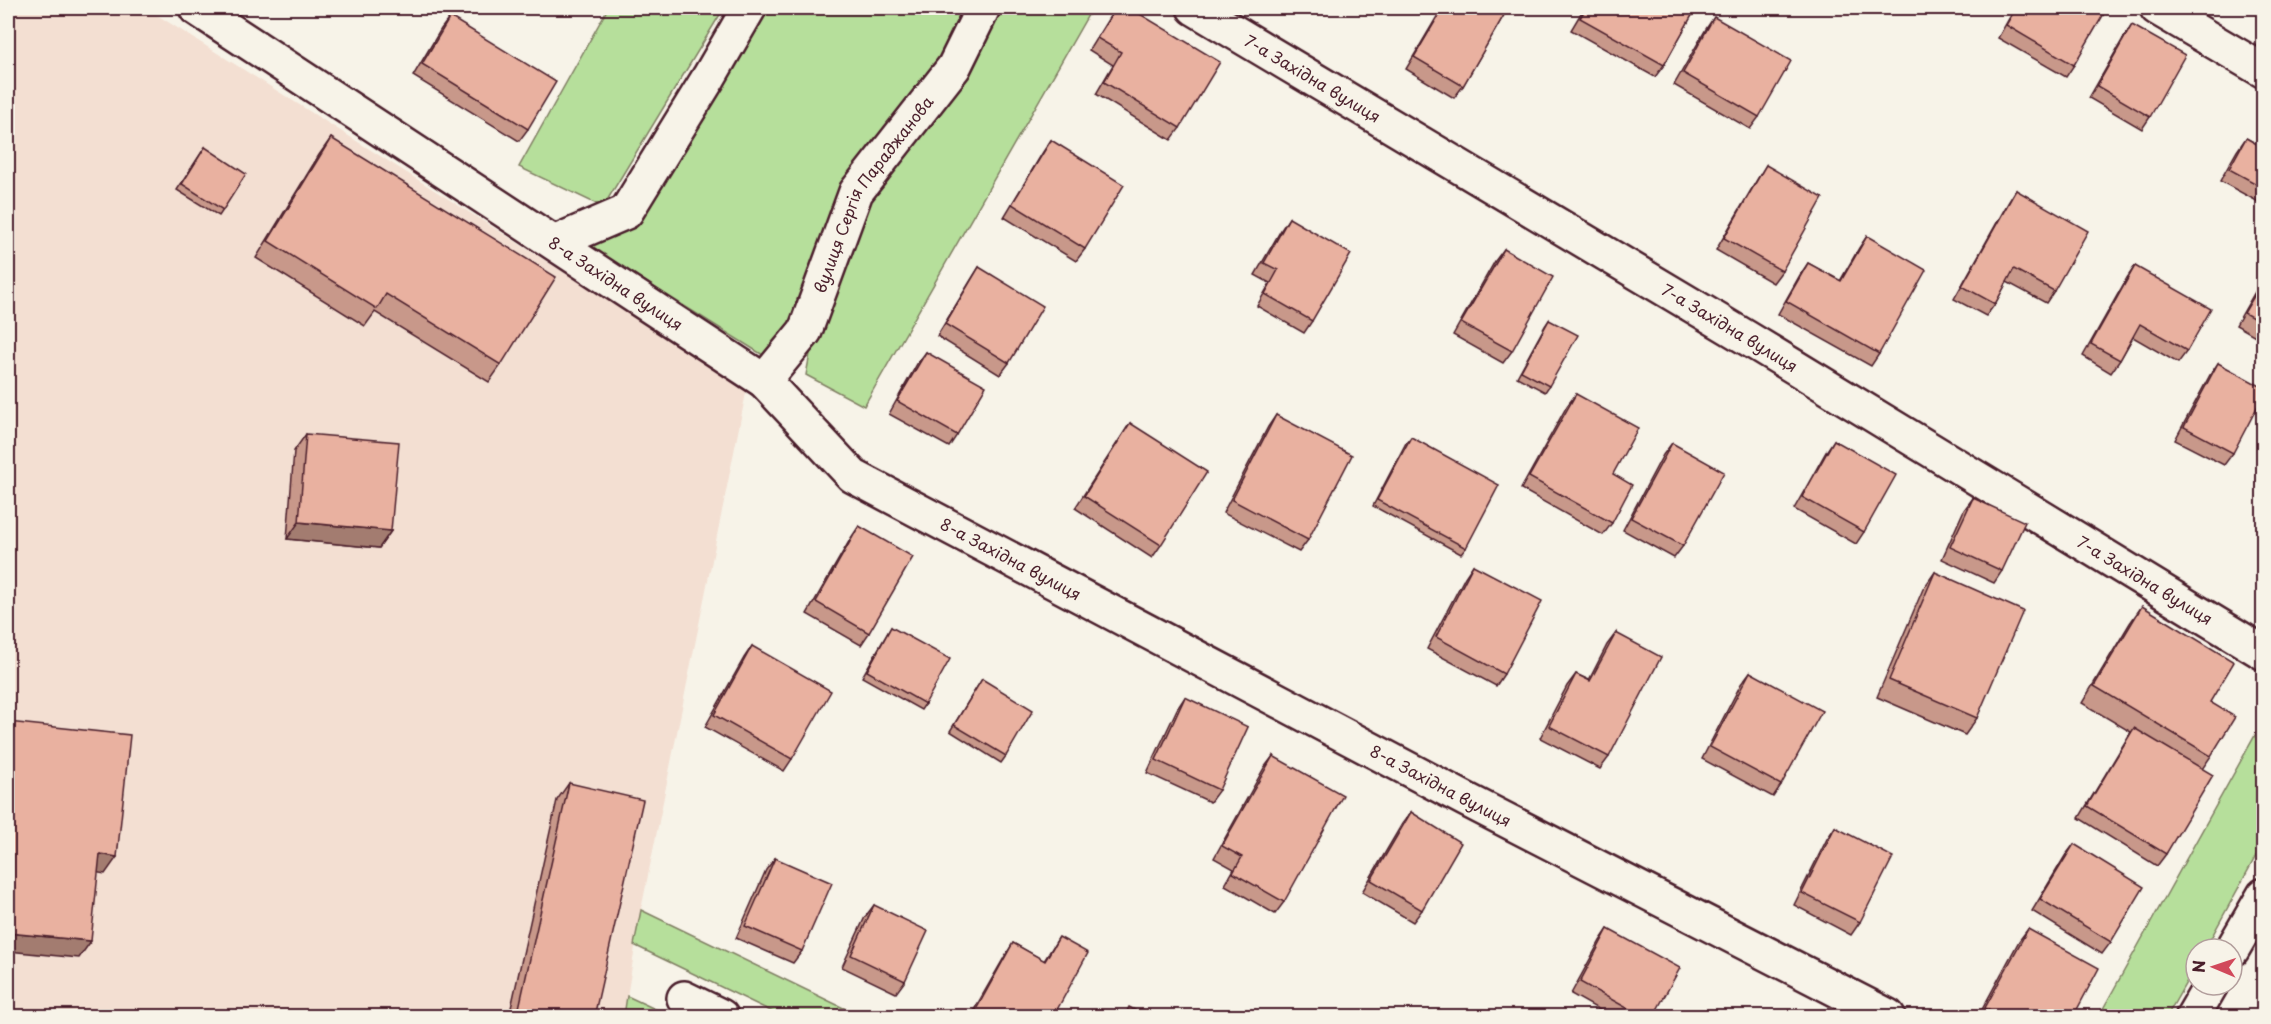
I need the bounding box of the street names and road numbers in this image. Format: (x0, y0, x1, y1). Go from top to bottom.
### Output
street label: 7-а Західна вулиця (1240, 28, 1386, 128)
street label: вулиця Сергія Параджанова (807, 90, 938, 296)
street label: 8-а Західна вулиця (544, 230, 688, 336)
street label: 7-а Західна вулиця (1658, 277, 1803, 377)
street label: 8-а Західна вулиця (936, 511, 1086, 605)
street label: 7-а Західна вулиця (2073, 529, 2218, 630)
street label: 8-а Західна вулиця (1366, 738, 1516, 832)

